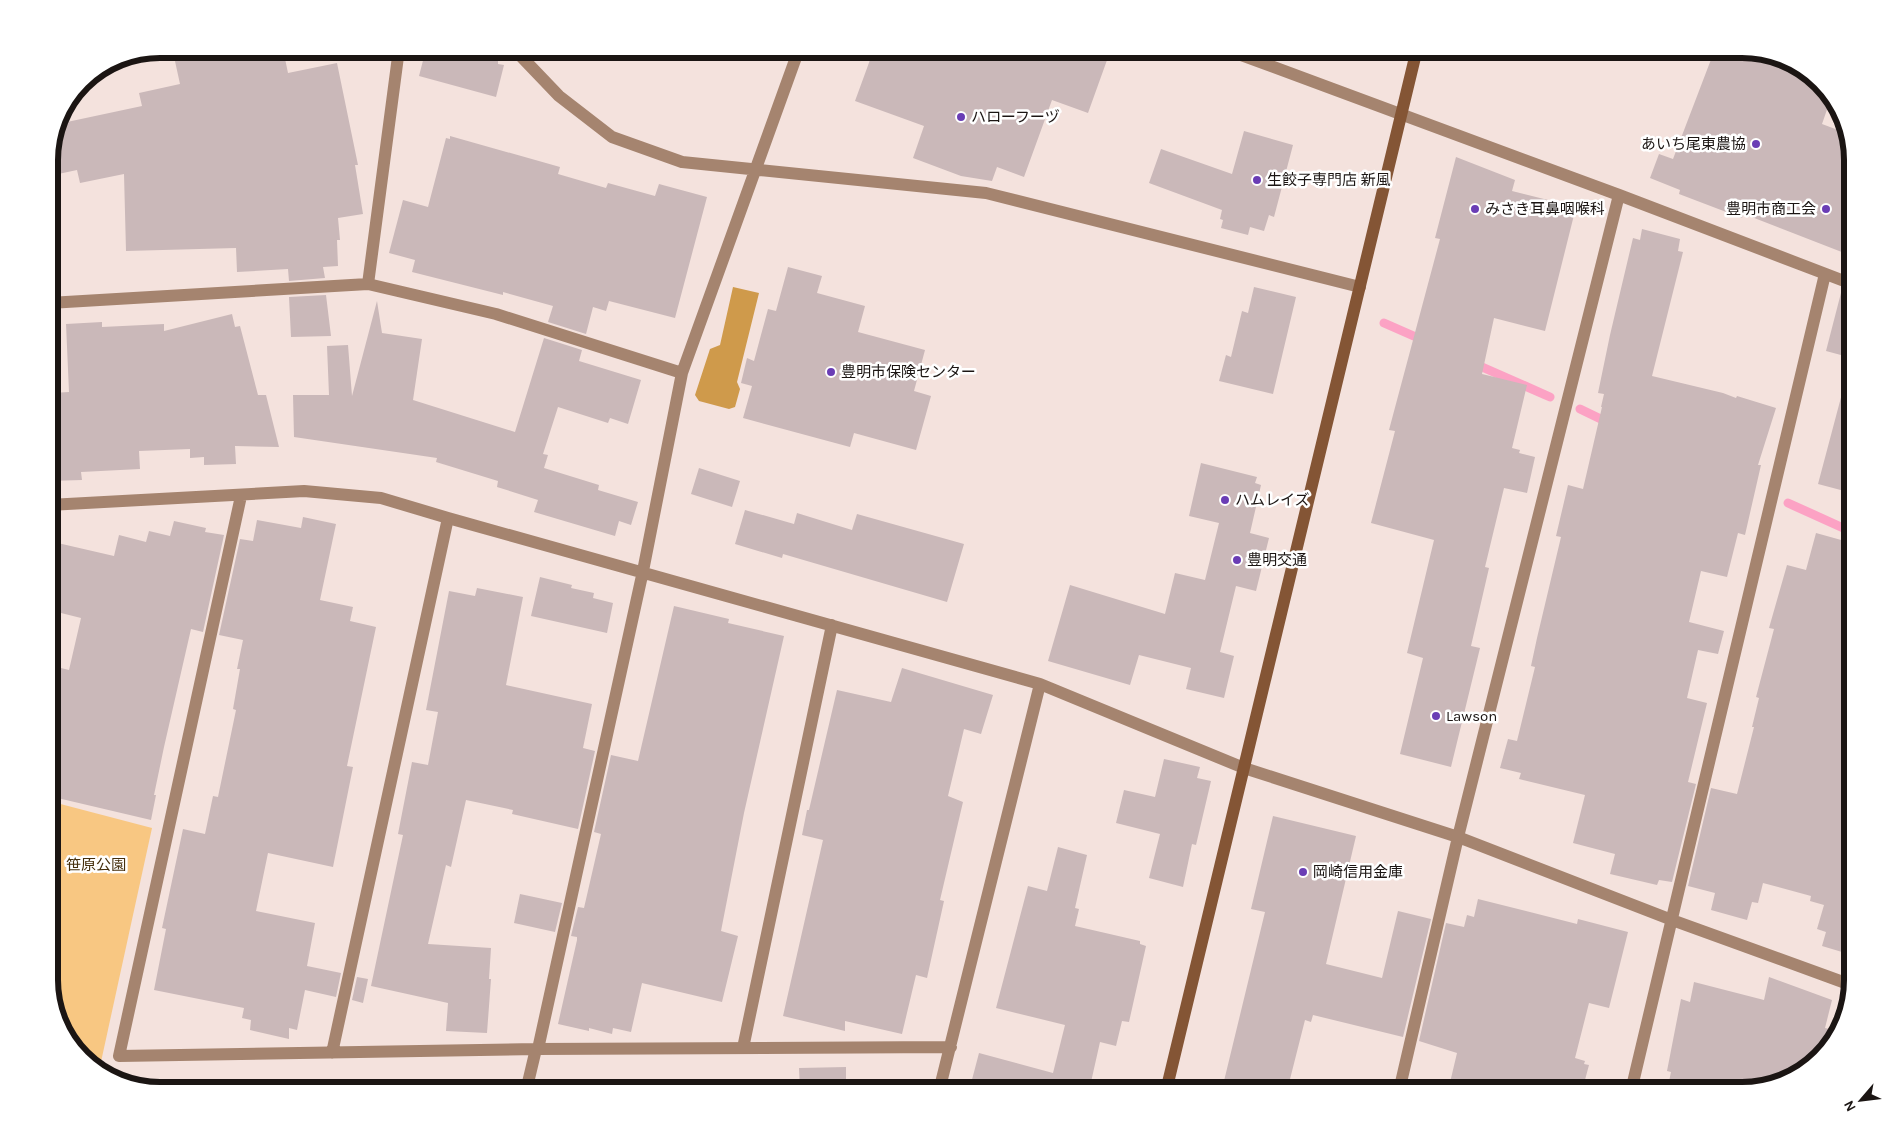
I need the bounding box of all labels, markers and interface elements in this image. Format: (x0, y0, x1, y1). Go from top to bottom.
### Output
place label: ハローフーヅ (971, 108, 1060, 126)
marker: ハローフーヅ (955, 111, 967, 123)
place label: あいち尾東農協 (1641, 135, 1746, 153)
marker: あいち尾東農協 (1750, 138, 1762, 150)
place label: 生餃子専門店 新風 (1267, 171, 1391, 189)
marker: 生餃子専門店 新風 (1251, 174, 1263, 186)
place label: みさき耳鼻咽喉科 (1485, 200, 1605, 218)
place label: 豊明市商工会 (1726, 200, 1816, 218)
marker: みさき耳鼻咽喉科 (1469, 203, 1481, 215)
marker: 豊明市商工会 (1820, 203, 1832, 215)
place label: 豊明市保険センター (841, 363, 976, 381)
marker: 豊明市保険センター (825, 366, 837, 378)
place label: ハムレイズ (1235, 491, 1310, 509)
marker: ハムレイズ (1219, 494, 1231, 506)
place label: 豊明交通 (1247, 551, 1307, 569)
marker: 豊明交通 (1231, 554, 1243, 566)
place label: Lawson (1446, 707, 1497, 725)
marker: Lawson (1430, 710, 1442, 722)
park label: 笹原公園 (66, 856, 126, 874)
place label: 岡崎信用金庫 (1313, 863, 1403, 881)
marker: 岡崎信用金庫 (1297, 866, 1309, 878)
north arrow (1836, 1075, 1886, 1125)
text: N (1840, 1097, 1860, 1114)

